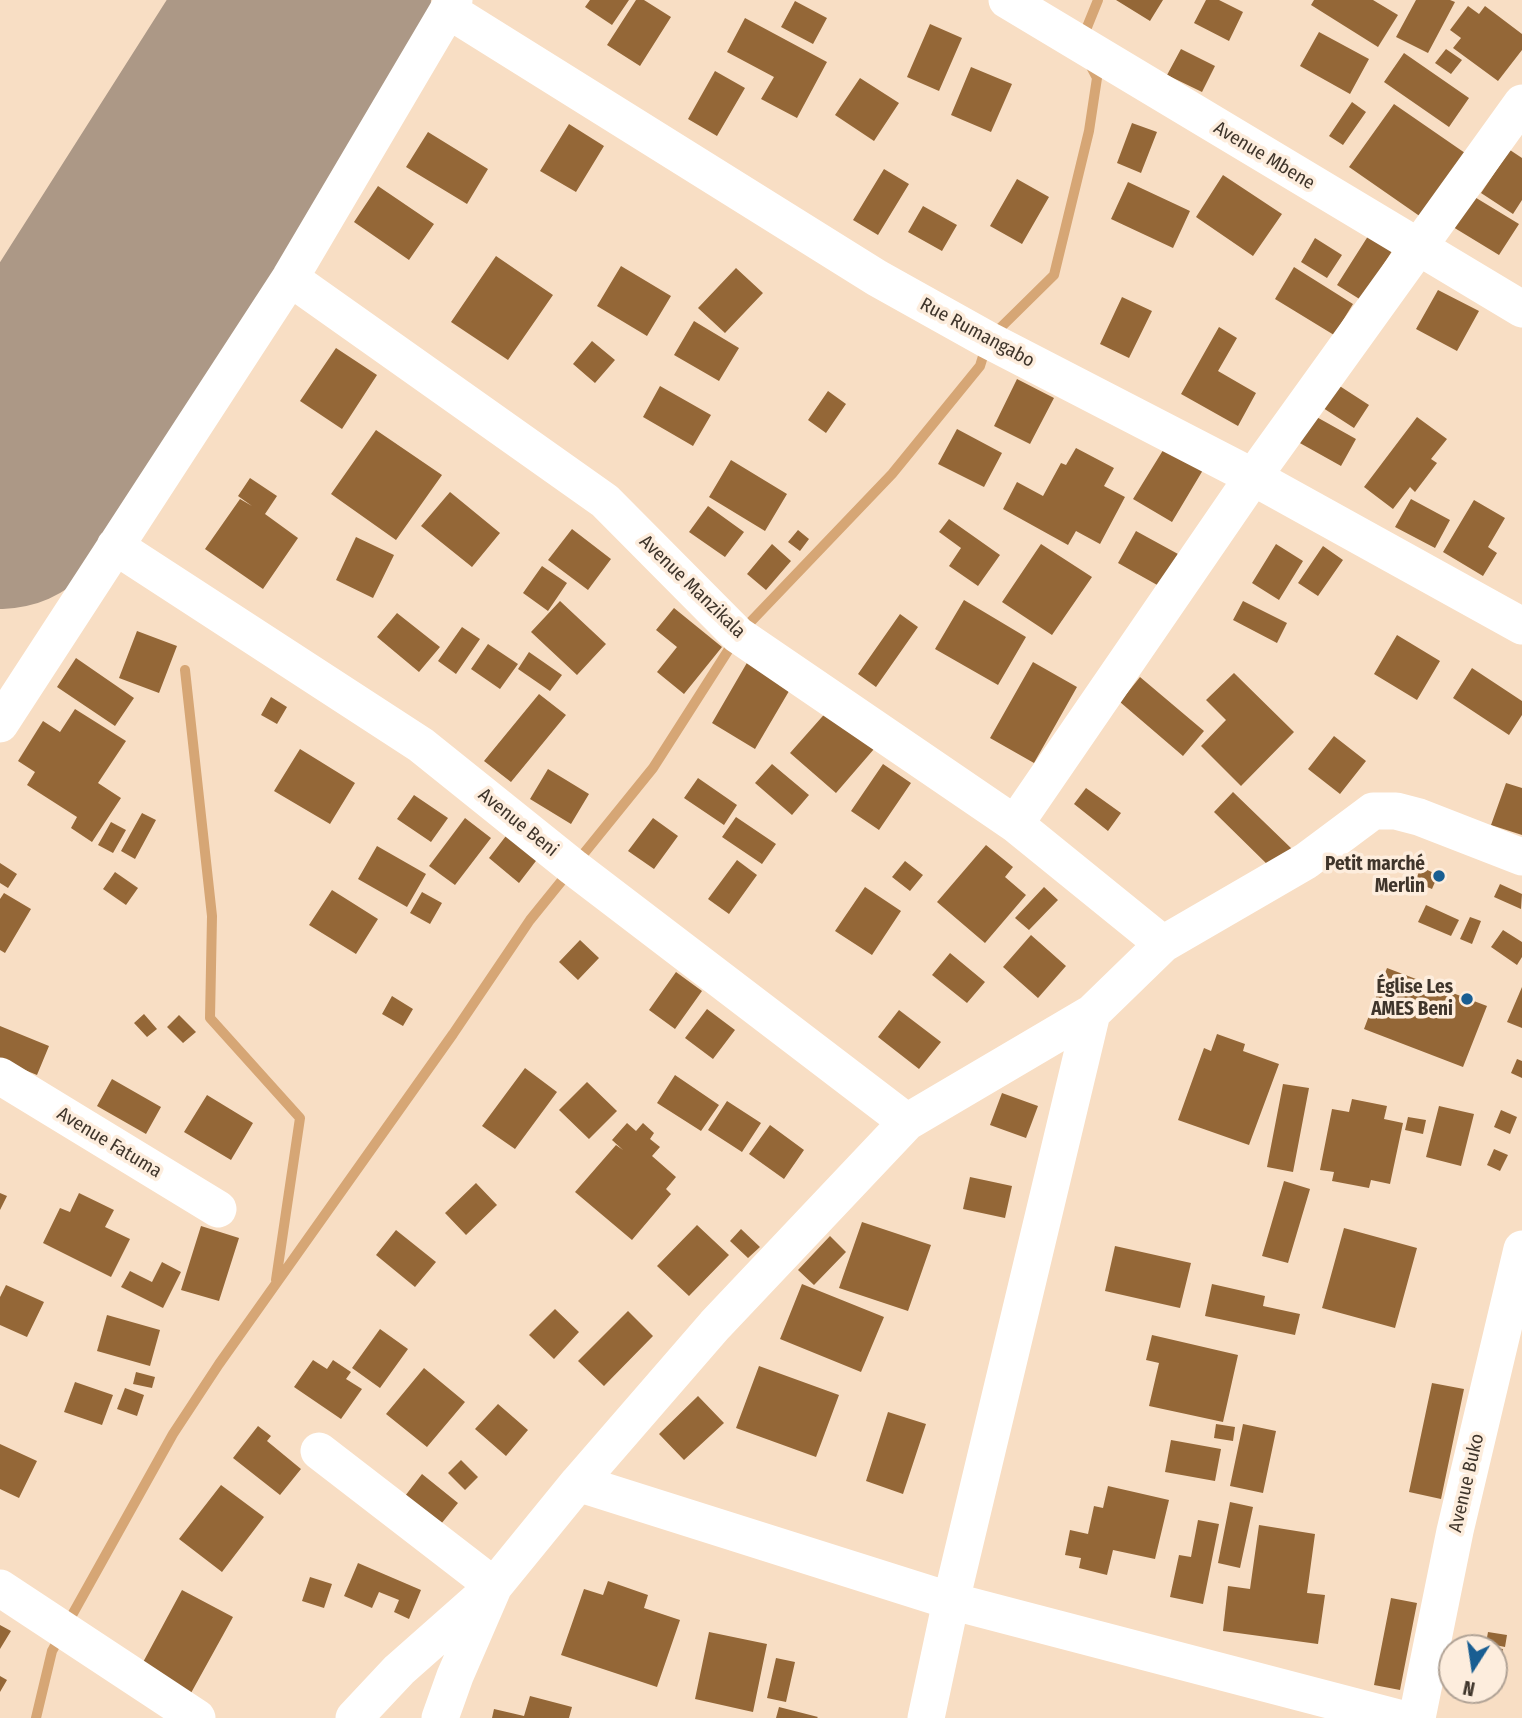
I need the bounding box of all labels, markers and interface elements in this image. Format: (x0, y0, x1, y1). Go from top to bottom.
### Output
street label: Avenue Mbene (1209, 117, 1319, 195)
street label: Rue Rumangabo (916, 293, 1038, 373)
street label: Avenue Manzikala (634, 531, 750, 643)
street label: Avenue Beni (473, 784, 563, 862)
place label: Petit marché Merlin (1325, 854, 1425, 898)
marker: Petit marché Merlin (1431, 868, 1447, 884)
place label: Église Les AMES Beni (1371, 977, 1453, 1021)
marker: Église Les AMES Beni (1459, 991, 1475, 1007)
street label: Avenue Fatuma (53, 1103, 165, 1183)
street label: Avenue Buko (1445, 1431, 1489, 1535)
north arrow (1438, 1634, 1508, 1704)
text: N (1461, 1676, 1477, 1701)

